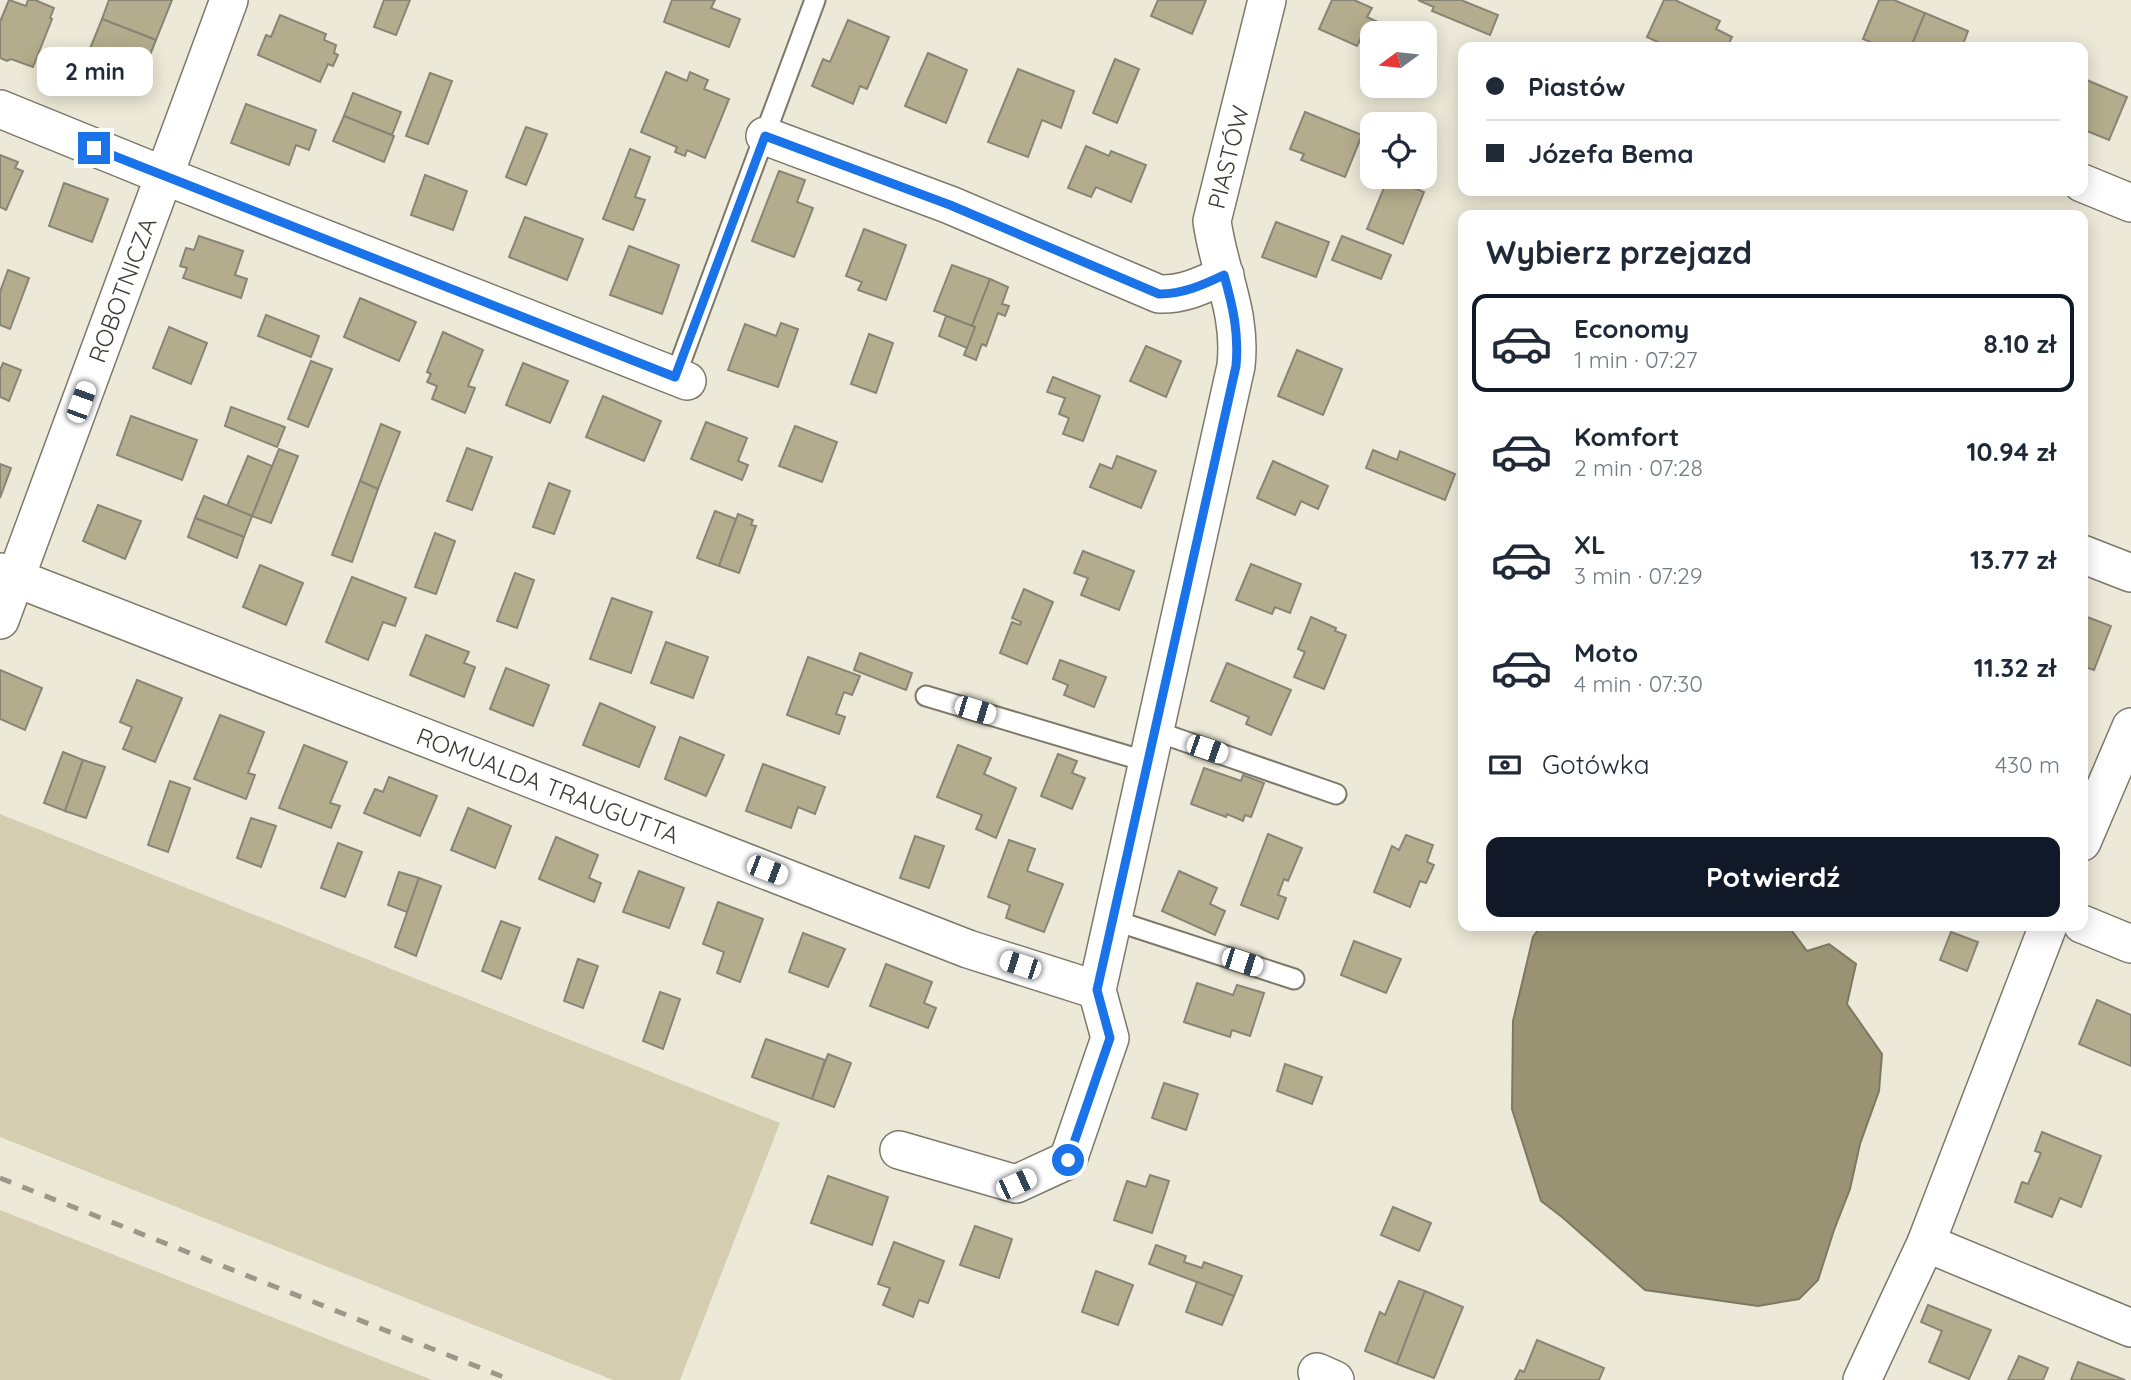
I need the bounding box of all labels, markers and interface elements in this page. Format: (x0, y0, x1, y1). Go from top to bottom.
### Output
north arrow (1360, 21, 1437, 98)
map controls (1360, 21, 1437, 189)
callout: 2 min (36, 46, 152, 96)
text: 2 min (65, 57, 125, 86)
text: Piastów (1528, 70, 1626, 103)
street label: PIASTÓW (1201, 102, 1255, 212)
button: locate (1360, 112, 1437, 189)
route end (78, 132, 110, 164)
text: Józefa Bema (1528, 137, 1694, 170)
street label: ROBOTNICZA (81, 213, 162, 366)
text: Wybierz przejazd (1486, 232, 1752, 272)
icon: car (1490, 312, 1553, 375)
text: Economy (1574, 312, 1689, 345)
text: 8.10 zł (1984, 327, 2056, 360)
text: 1 min · 07:27 (1574, 345, 1698, 374)
car (64, 379, 99, 425)
icon: car (1490, 420, 1553, 483)
text: Komfort (1574, 420, 1679, 453)
text: 10.94 zł (1967, 435, 2056, 468)
text: 2 min · 07:28 (1574, 453, 1703, 482)
icon: car (1490, 528, 1553, 591)
text: XL (1574, 528, 1606, 561)
text: 13.77 zł (1970, 543, 2056, 576)
text: 3 min · 07:29 (1574, 561, 1703, 590)
icon: car (1490, 636, 1553, 699)
text: Moto (1574, 636, 1638, 669)
text: 11.32 zł (1974, 651, 2056, 684)
text: 4 min · 07:30 (1574, 669, 1703, 698)
car (952, 694, 999, 726)
street label: ROMUALDA TRAUGUTTA (412, 721, 684, 850)
car (1184, 732, 1231, 766)
icon: cash (1486, 746, 1524, 784)
text: Gotówka (1542, 748, 1649, 781)
text: 430 m (1995, 750, 2060, 779)
button: Potwierdź (1486, 837, 2060, 917)
car (744, 853, 791, 887)
car (1219, 946, 1266, 978)
car (997, 949, 1044, 981)
route start (1052, 1144, 1084, 1176)
car (993, 1166, 1040, 1202)

